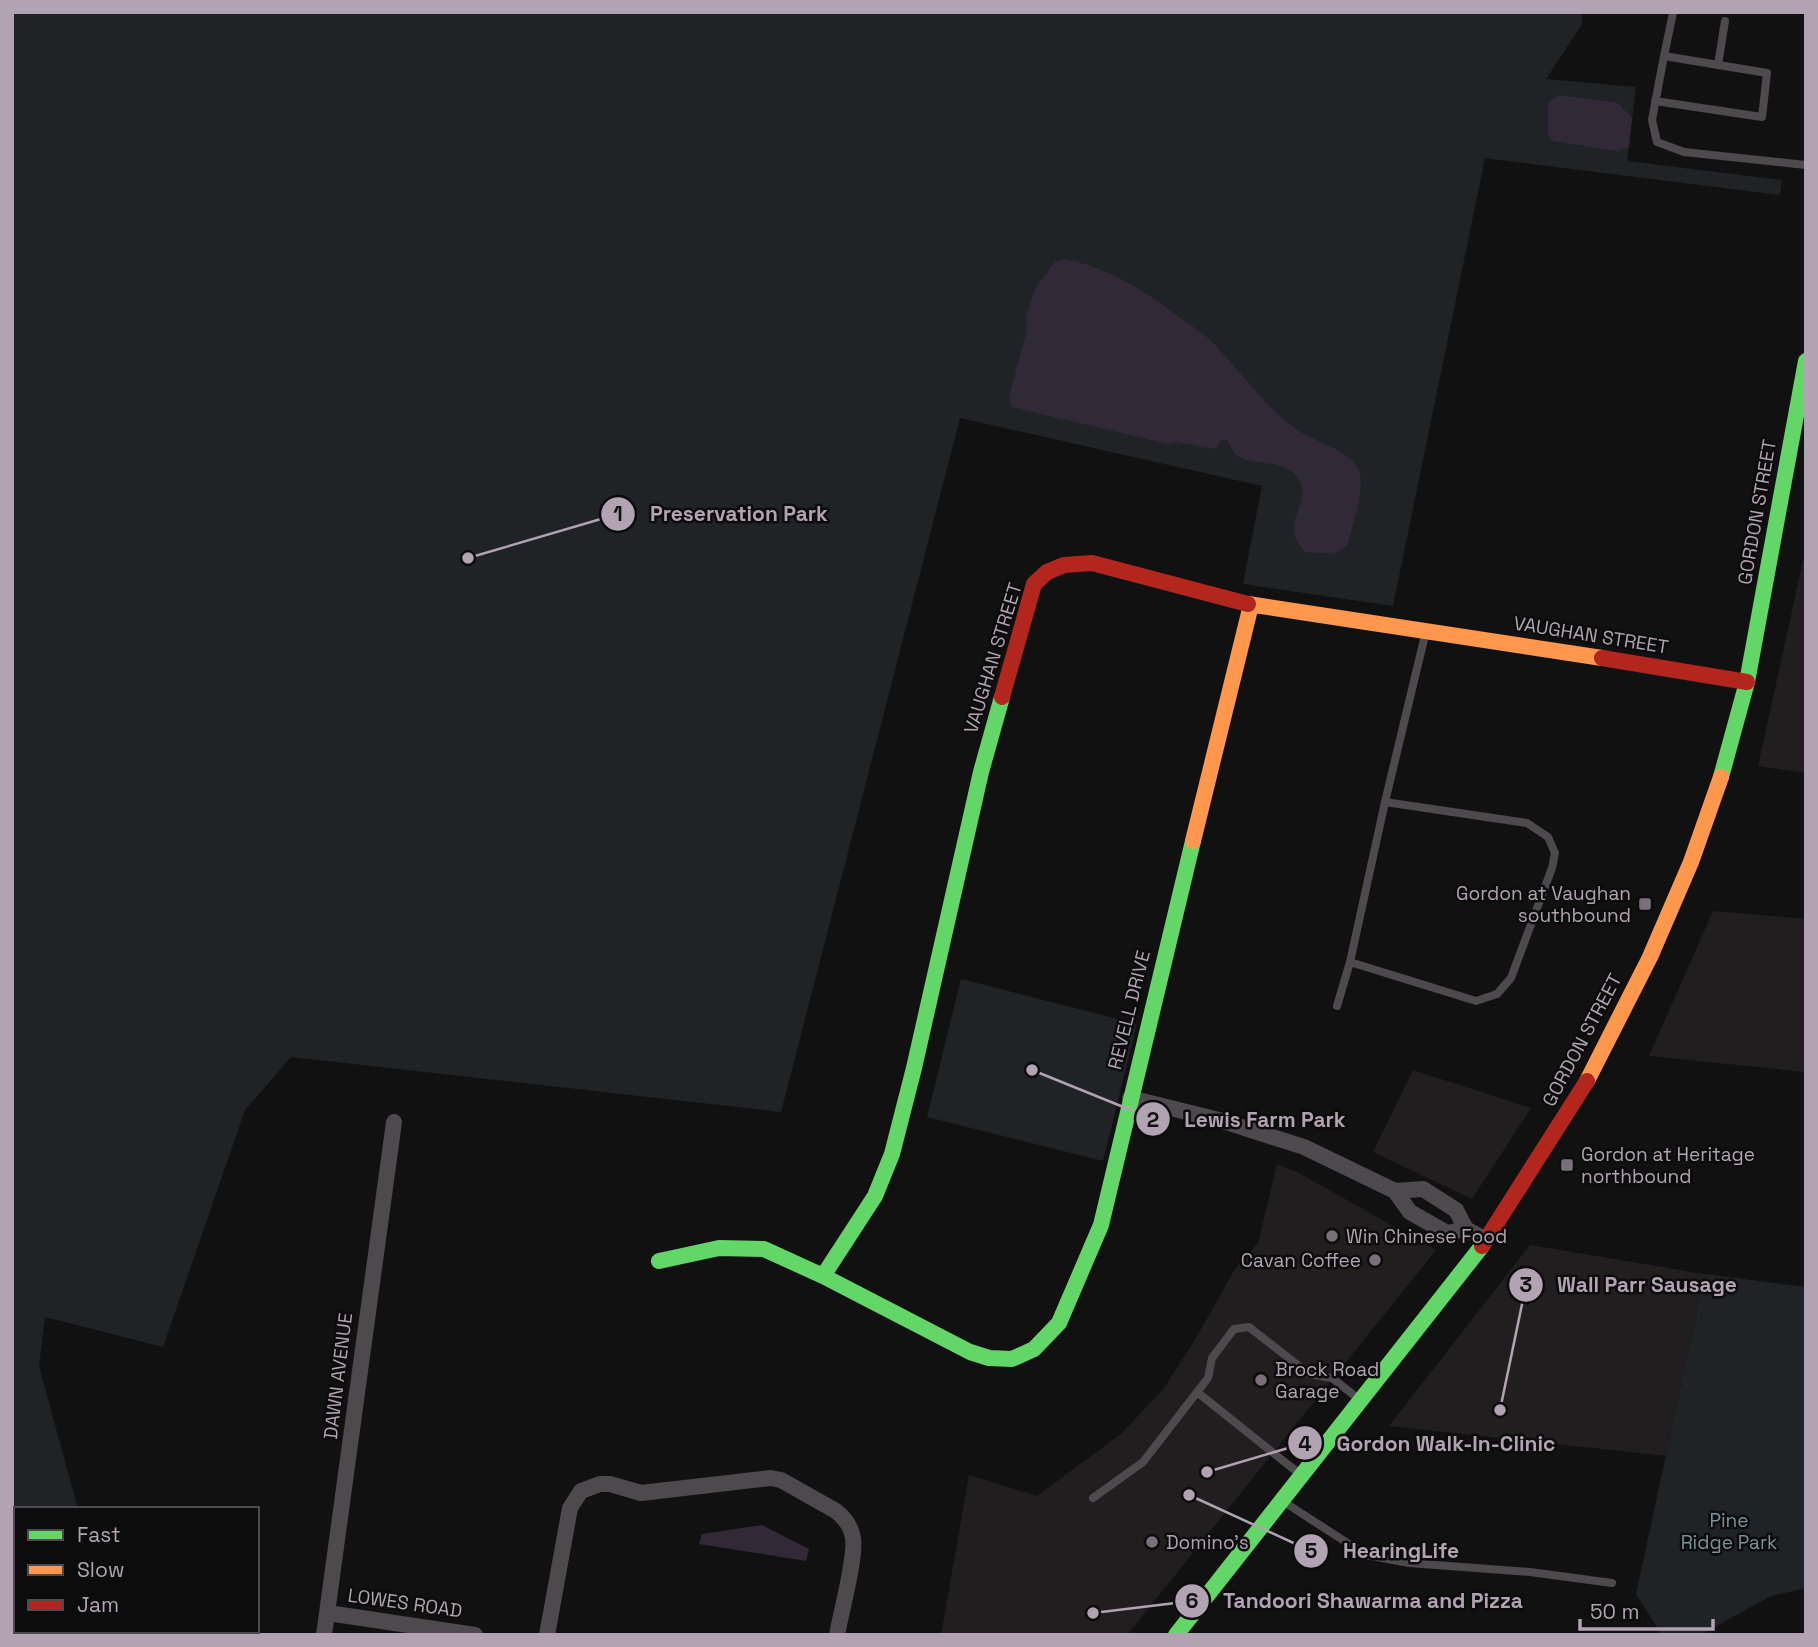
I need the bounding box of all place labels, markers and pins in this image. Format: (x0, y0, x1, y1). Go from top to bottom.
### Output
callout: Preservation Park (601, 493, 842, 535)
place label: Gordon at Vaughan southbound (1456, 881, 1631, 928)
marker: Gordon at Vaughan southbound (1637, 896, 1653, 912)
callout: Lewis Farm Park (1136, 1098, 1360, 1140)
place label: Gordon at Heritage northbound (1581, 1142, 1755, 1189)
marker: Gordon at Heritage northbound (1559, 1157, 1575, 1173)
place label: Win Chinese Food (1346, 1224, 1507, 1249)
marker: Win Chinese Food (1324, 1228, 1340, 1244)
place label: Cavan Coffee (1241, 1248, 1361, 1273)
marker: Cavan Coffee (1367, 1252, 1383, 1268)
callout: Wall Parr Sausage (1508, 1264, 1751, 1306)
place label: Brock Road Garage (1275, 1357, 1379, 1404)
marker: Brock Road Garage (1253, 1372, 1269, 1388)
callout: Gordon Walk-In-Clinic (1287, 1422, 1569, 1464)
place label: Domino's (1166, 1530, 1249, 1555)
callout: HearingLife (1293, 1530, 1473, 1572)
marker: Domino's (1144, 1534, 1160, 1550)
callout: Tandoori Shawarma and Pizza (1174, 1580, 1537, 1622)

